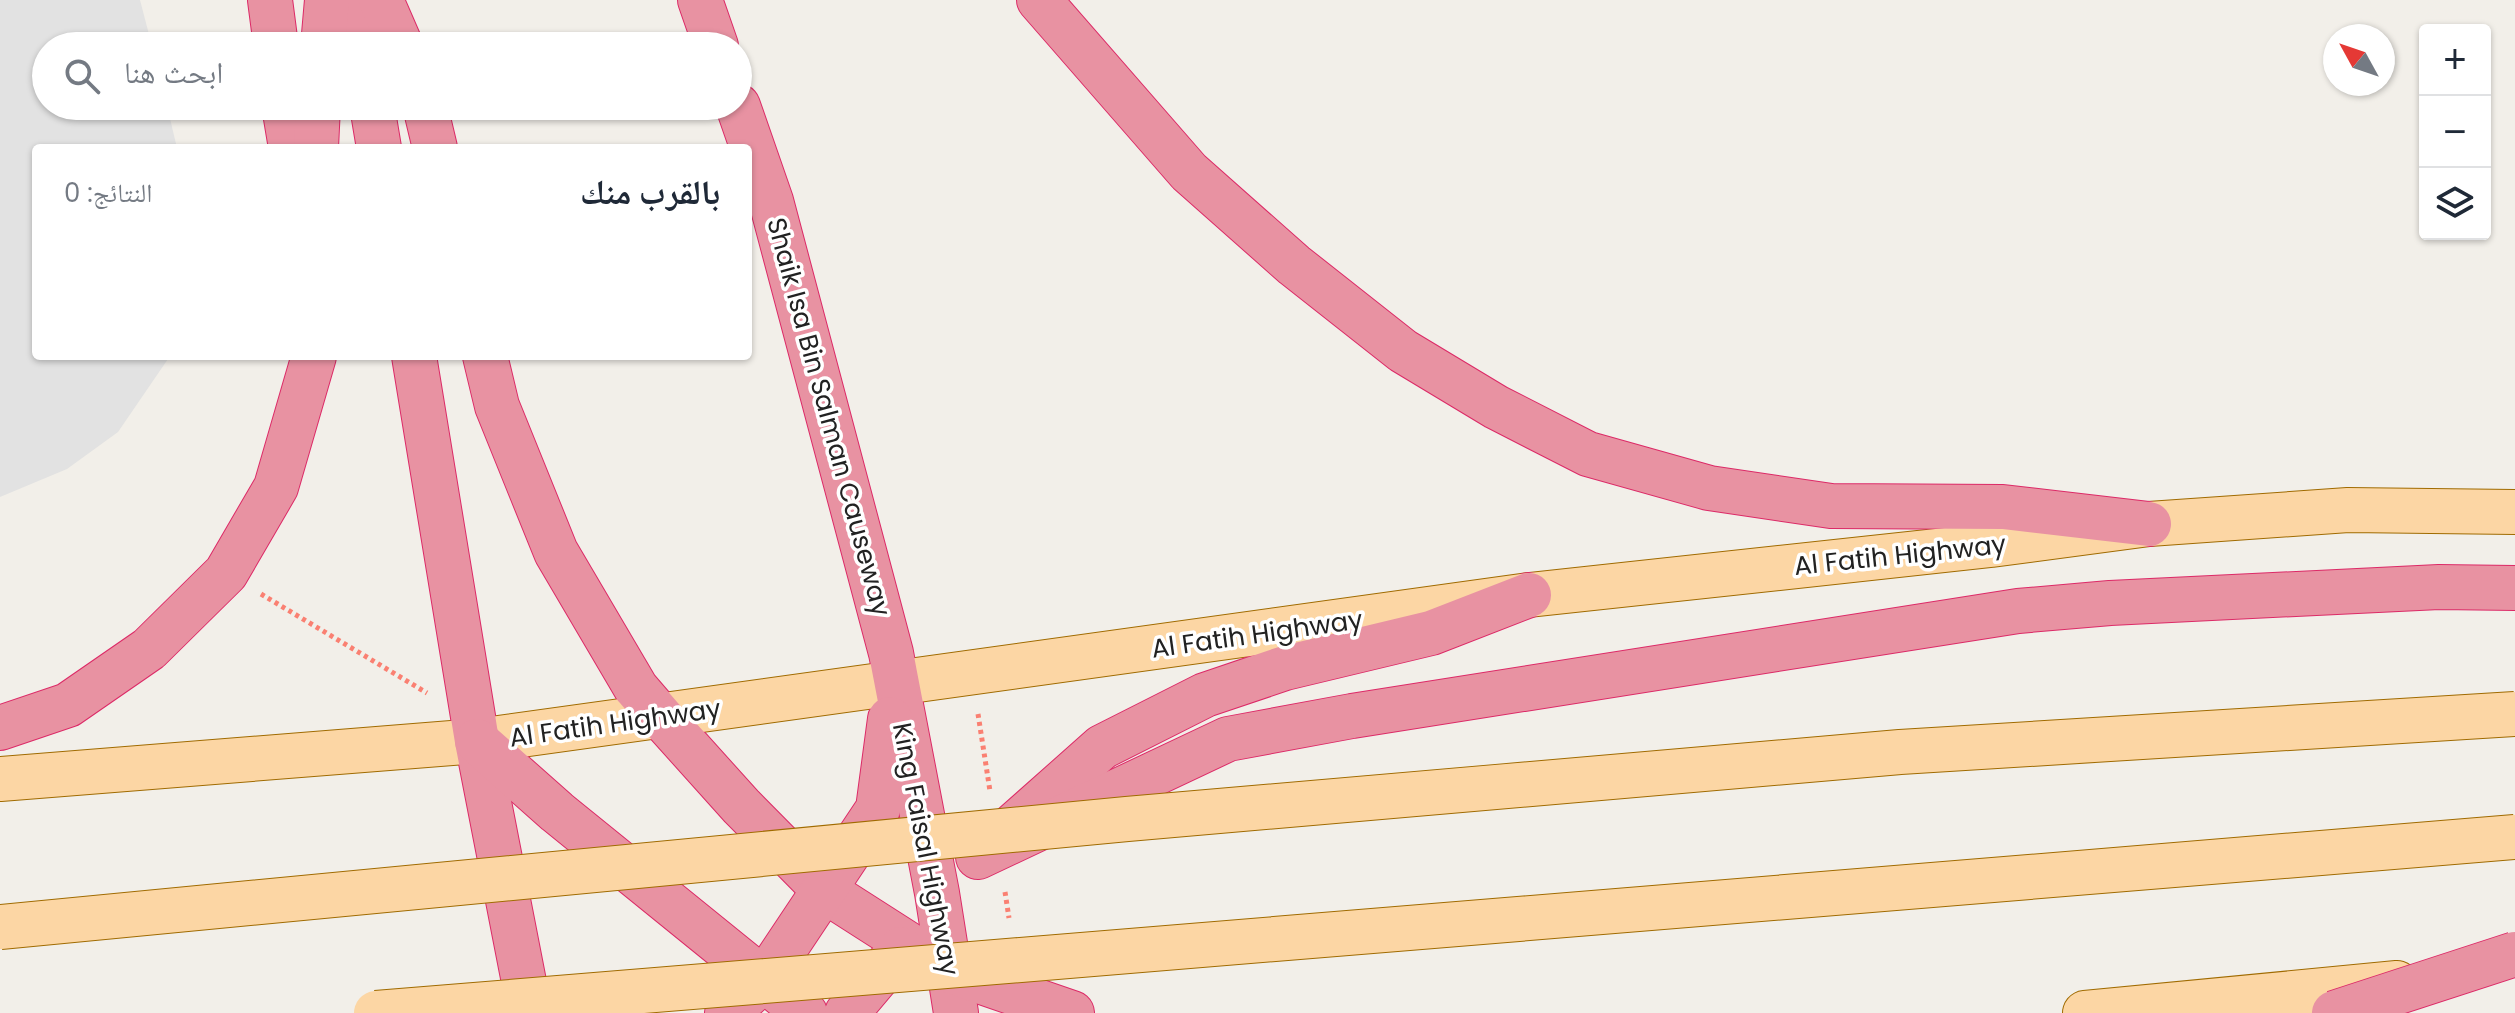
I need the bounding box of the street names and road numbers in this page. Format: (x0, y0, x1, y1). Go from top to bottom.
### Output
street label: Shaik Isa Bin Salman Causeway (758, 214, 900, 621)
street label: Al Fatih Highway (1792, 526, 2008, 584)
street label: Al Fatih Highway (1149, 601, 1365, 667)
street label: Al Fatih Highway (507, 690, 723, 756)
street label: King Faisal Highway (884, 720, 968, 979)

